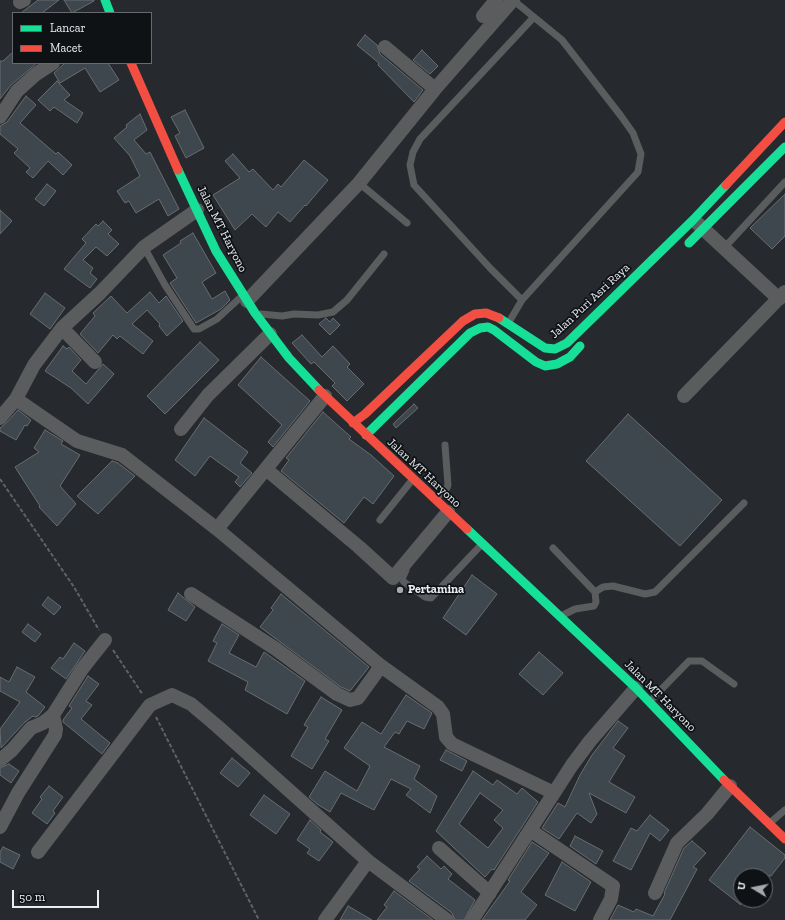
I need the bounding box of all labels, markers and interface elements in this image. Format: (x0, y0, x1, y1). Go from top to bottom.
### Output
legend (12, 12, 152, 64)
text: Lancar (50, 21, 86, 35)
text: Macet (50, 41, 82, 55)
street label: Jalan MT Haryono (194, 183, 250, 275)
street label: Jalan Puri Asri Raya (547, 261, 633, 341)
street label: Jalan MT Haryono (384, 435, 464, 511)
place label: Pertamina (408, 583, 464, 597)
marker: Pertamina (395, 585, 405, 595)
street label: Jalan MT Haryono (621, 657, 699, 735)
north arrow (733, 868, 773, 908)
text: U (735, 881, 749, 891)
scale bar (14, 882, 101, 908)
text: 50 m (19, 890, 45, 904)

